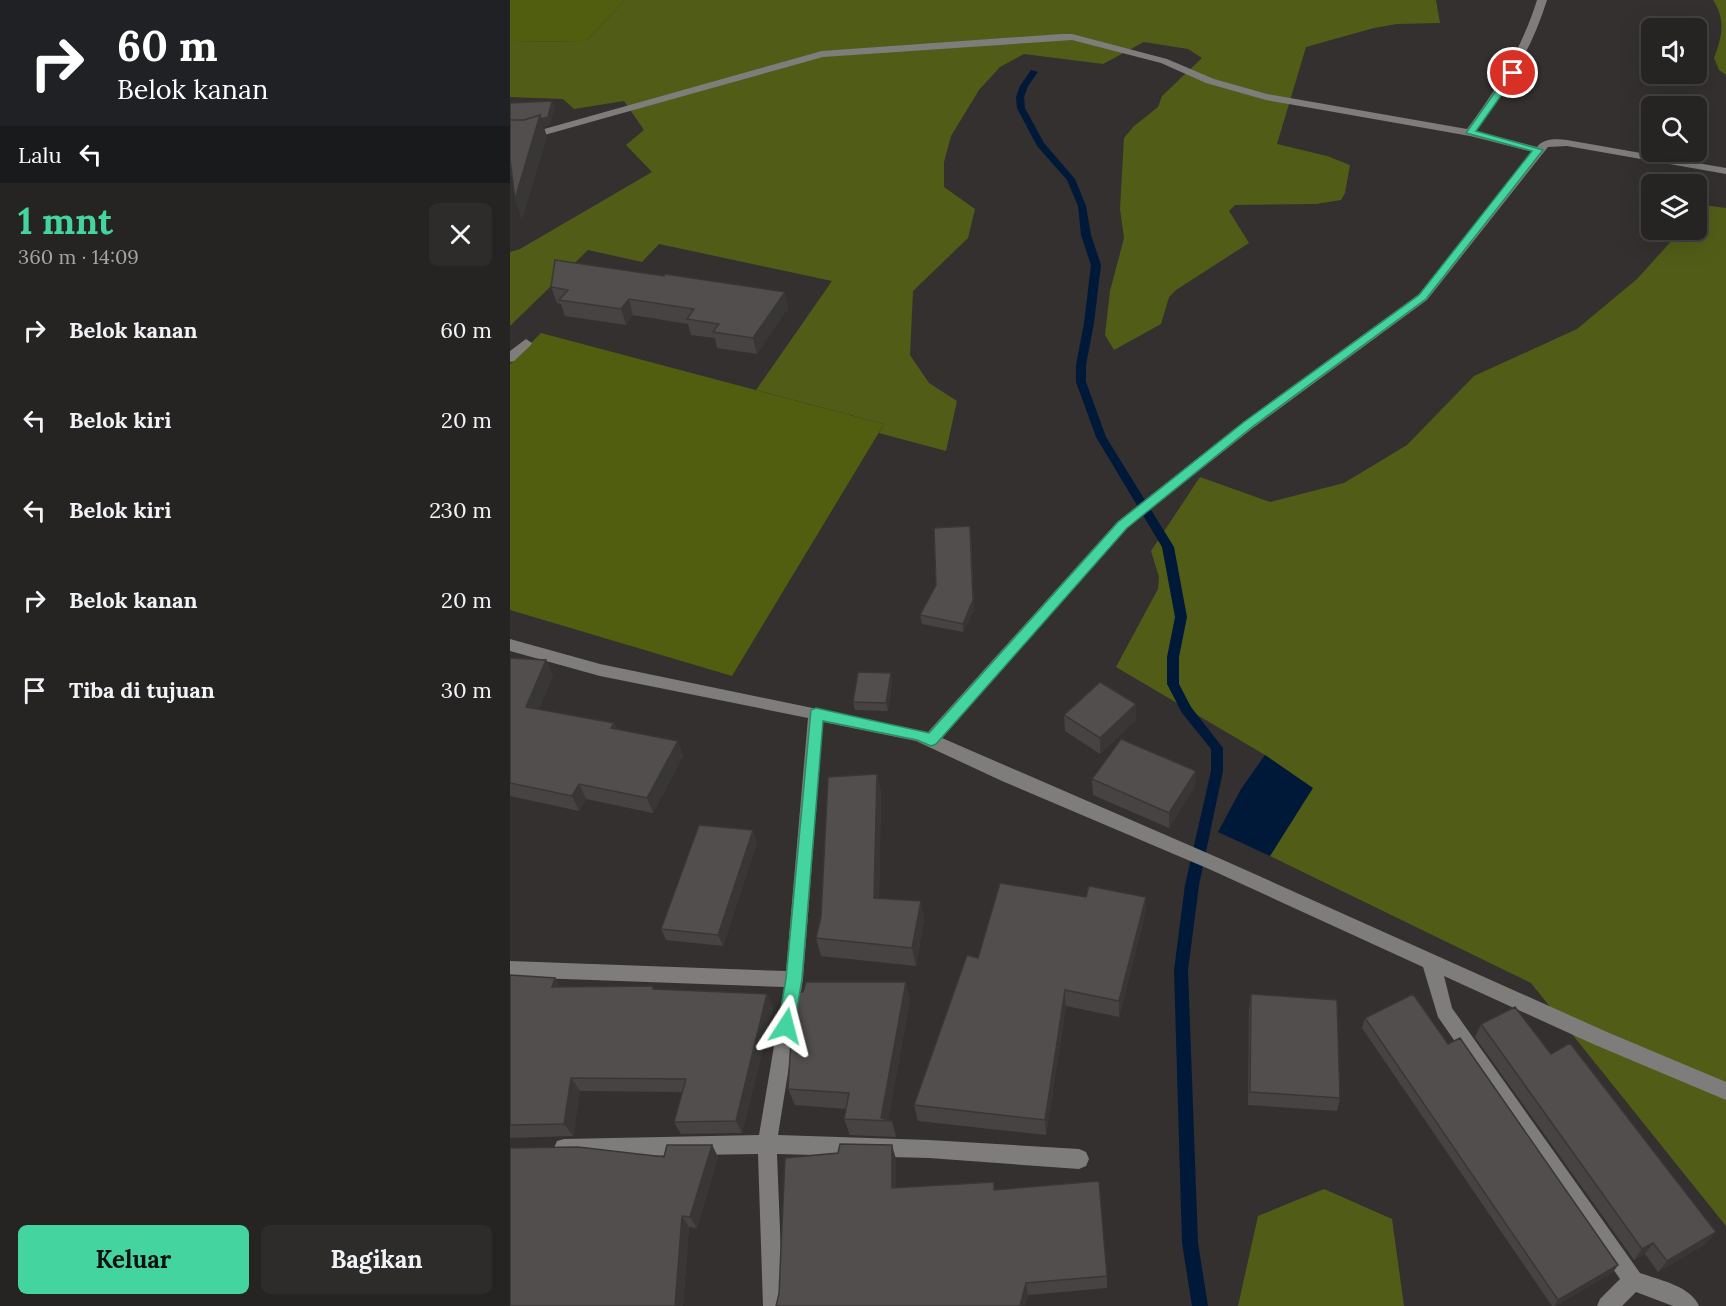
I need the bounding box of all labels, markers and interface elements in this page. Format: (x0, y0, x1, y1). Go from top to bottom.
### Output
map controls (1641, 18, 1707, 240)
button: sound (1641, 18, 1707, 84)
text: 60 m (117, 19, 218, 73)
icon: right (18, 24, 96, 102)
pin (1487, 47, 1538, 98)
icon: arrive (1496, 56, 1529, 89)
text: Belok kanan (117, 72, 268, 106)
button: search (1641, 96, 1707, 162)
icon: left (74, 138, 107, 171)
text: Lalu (18, 141, 62, 169)
button: layers (1641, 174, 1707, 240)
text: 1 mnt (18, 198, 113, 244)
button: close (429, 203, 492, 266)
text: 360 m · 14:09 (18, 244, 139, 269)
icon: right (18, 314, 51, 347)
text: Belok kanan (69, 316, 198, 344)
text: 60 m (440, 316, 492, 344)
icon: left (18, 404, 51, 437)
text: Belok kiri (69, 406, 171, 434)
text: 20 m (441, 406, 492, 434)
icon: left (18, 494, 51, 527)
text: Belok kiri (69, 496, 171, 524)
text: 230 m (429, 496, 492, 524)
icon: right (18, 584, 51, 617)
text: Belok kanan (69, 586, 198, 614)
text: 20 m (441, 586, 492, 614)
icon: arrive (18, 674, 51, 707)
text: Tiba di tujuan (69, 676, 215, 704)
text: 30 m (441, 676, 492, 704)
position arrow (754, 994, 818, 1058)
button: Keluar (18, 1225, 249, 1294)
button: Bagikan (261, 1225, 492, 1294)

